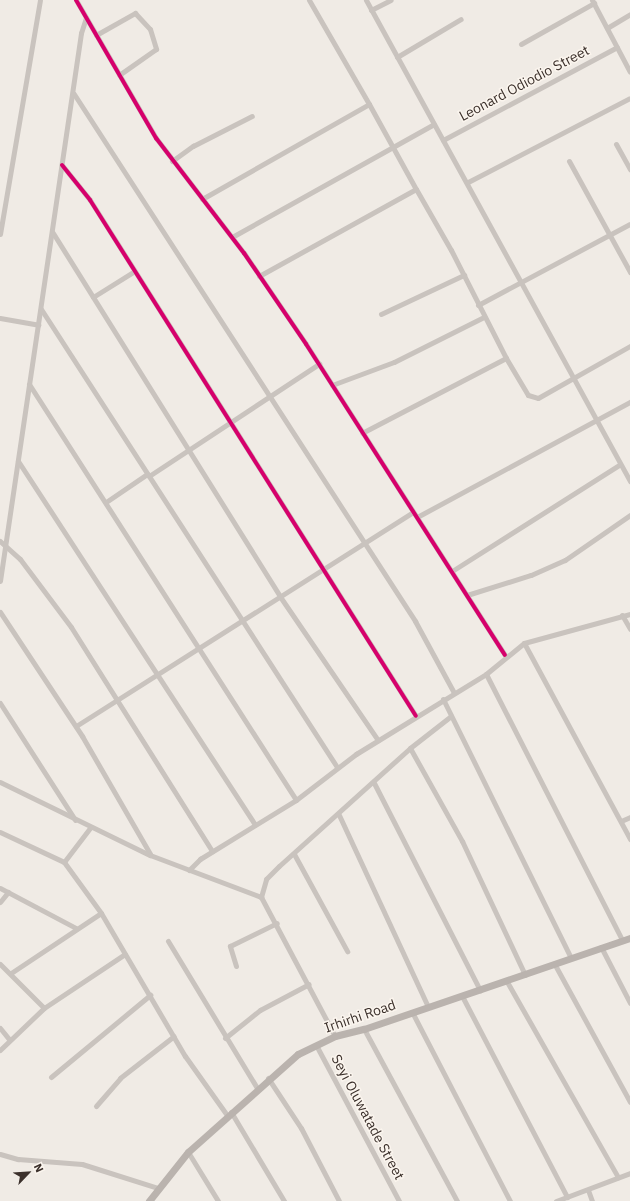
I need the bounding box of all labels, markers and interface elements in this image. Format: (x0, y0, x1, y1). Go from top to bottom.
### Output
street label: Leonard Odiodio Street (456, 42, 592, 124)
street label: Irhirhi Road (322, 996, 398, 1036)
street label: Seyi Oluwatade Street (328, 1052, 408, 1182)
north arrow (8, 1153, 48, 1193)
text: N (31, 1161, 47, 1174)

